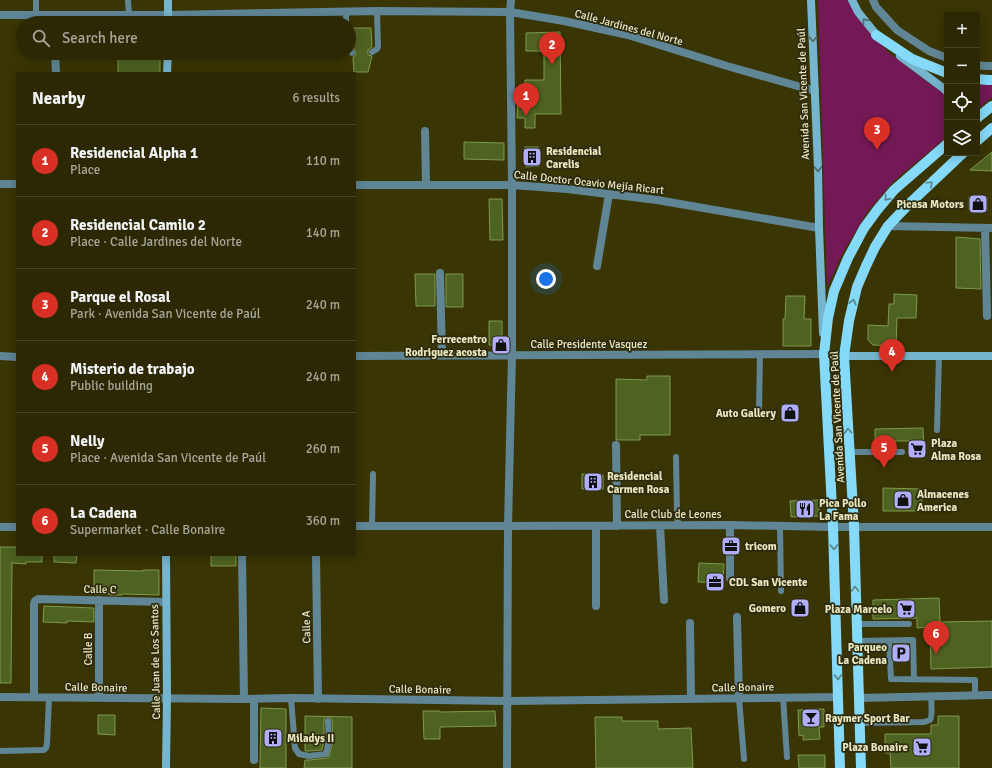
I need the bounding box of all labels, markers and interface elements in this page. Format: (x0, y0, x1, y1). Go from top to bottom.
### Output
street label: Calle Jardines del Norte (573, 7, 685, 48)
map controls (944, 12, 980, 156)
button: + (944, 12, 980, 48)
search box (16, 16, 356, 60)
one-way arrow (863, 19, 870, 26)
icon: search (30, 27, 52, 49)
street label: Avenida San Vicente de Paúl (795, 28, 812, 160)
text: Search here (62, 29, 138, 47)
pin: 2 (539, 32, 565, 65)
one-way arrow (808, 36, 817, 42)
button: − (944, 48, 980, 84)
pin: 1 (513, 83, 539, 116)
button: locate (944, 84, 980, 120)
text: Nearby (32, 88, 85, 109)
text: 6 results (292, 90, 340, 106)
pin: 3 (864, 117, 890, 150)
button: layers (944, 120, 980, 156)
text: Residencial Alpha 1 (70, 144, 198, 162)
place label: Residencial Carelis (546, 145, 602, 171)
building icon: Residencial Carelis (521, 146, 543, 168)
text: 1 (41, 153, 49, 169)
text: 110 m (306, 153, 340, 169)
text: Place (70, 162, 100, 178)
one-way arrow (814, 166, 822, 172)
street label: Calle Doctor Ocavio Mejía Ricart (513, 168, 665, 197)
one-way arrow (925, 181, 933, 189)
shop icon: Picasa Motors (967, 193, 989, 215)
one-way arrow (884, 194, 891, 201)
place label: Picasa Motors (897, 198, 964, 211)
text: Residencial Camilo 2 (70, 216, 206, 234)
text: 2 (41, 225, 49, 241)
text: 140 m (306, 225, 340, 241)
text: Place · Calle Jardines del Norte (70, 234, 242, 250)
your location (536, 269, 556, 289)
text: Parque el Rosal (70, 288, 170, 306)
text: 3 (41, 297, 49, 313)
text: 240 m (306, 297, 340, 313)
one-way arrow (849, 299, 857, 306)
text: Park · Avenida San Vicente de Paúl (70, 306, 261, 322)
place label: Ferrecentro Rodriguez acosta (405, 333, 487, 359)
shop icon: Ferrecentro Rodriguez acosta (490, 334, 512, 356)
street label: Calle Presidente Vasquez (530, 338, 648, 351)
pin: 4 (879, 339, 905, 372)
street label: Avenida San Vicente de Paúl (828, 351, 847, 483)
text: Misterio de trabajo (70, 360, 195, 378)
text: 4 (41, 369, 49, 385)
text: 240 m (306, 369, 340, 385)
text: Public building (70, 378, 153, 394)
shop icon: Auto Gallery (779, 402, 801, 424)
place label: Auto Gallery (716, 407, 777, 420)
one-way arrow (844, 428, 853, 434)
text: Nelly (70, 432, 104, 450)
pin: 5 (871, 435, 897, 468)
place label: Plaza Alma Rosa (931, 437, 982, 463)
supermarket icon: Plaza Alma Rosa (906, 438, 928, 460)
text: 5 (41, 441, 49, 457)
text: 260 m (306, 441, 340, 457)
text: Place · Avenida San Vicente de Paúl (70, 450, 266, 466)
place label: Residencial Carmen Rosa (607, 470, 670, 496)
building icon: Residencial Carmen Rosa (582, 471, 604, 493)
place label: Almacenes America (917, 488, 969, 514)
shop icon: Almacenes America (892, 489, 914, 511)
place label: Pica Pollo La Fama (819, 497, 867, 523)
restaurant icon: Pica Pollo La Fama (794, 498, 816, 520)
text: La Cadena (70, 504, 137, 522)
street label: Calle Club de Leones (624, 508, 722, 521)
text: 6 (41, 513, 49, 529)
text: 360 m (306, 513, 340, 529)
text: Supermarket · Calle Bonaire (70, 522, 225, 538)
office icon: tricom (720, 535, 742, 557)
place label: tricom (744, 540, 777, 553)
one-way arrow (830, 544, 838, 550)
office icon: CDL San Vicente (704, 571, 726, 593)
place label: CDL San Vicente (729, 576, 808, 589)
street label: Calle C (83, 583, 117, 596)
one-way arrow (851, 586, 860, 592)
shop icon: Gomero (789, 597, 811, 619)
supermarket icon: Plaza Marcelo (895, 598, 917, 620)
place label: Gomero (749, 602, 786, 615)
place label: Plaza Marcelo (825, 603, 892, 616)
street label: Calle Juan de Los Santos (148, 604, 163, 720)
street label: Calle A (300, 610, 313, 644)
pin: 6 (923, 621, 949, 654)
street label: Calle B (82, 632, 95, 665)
place label: Parqueo La Cadena (838, 641, 887, 667)
parking icon: Parqueo La Cadena (890, 642, 912, 664)
one-way arrow (834, 674, 843, 680)
street label: Calle Bonaire (65, 680, 127, 695)
street label: Calle Bonaire (712, 680, 774, 695)
street label: Calle Bonaire (389, 682, 451, 697)
bar icon: Raymer Sport Bar (800, 707, 822, 729)
place label: Raymer Sport Bar (825, 712, 910, 725)
building icon: Miladys II (262, 727, 284, 749)
place label: Miladys II (287, 732, 334, 745)
supermarket icon: Plaza Bonaire (911, 736, 933, 758)
place label: Plaza Bonaire (842, 741, 909, 754)

